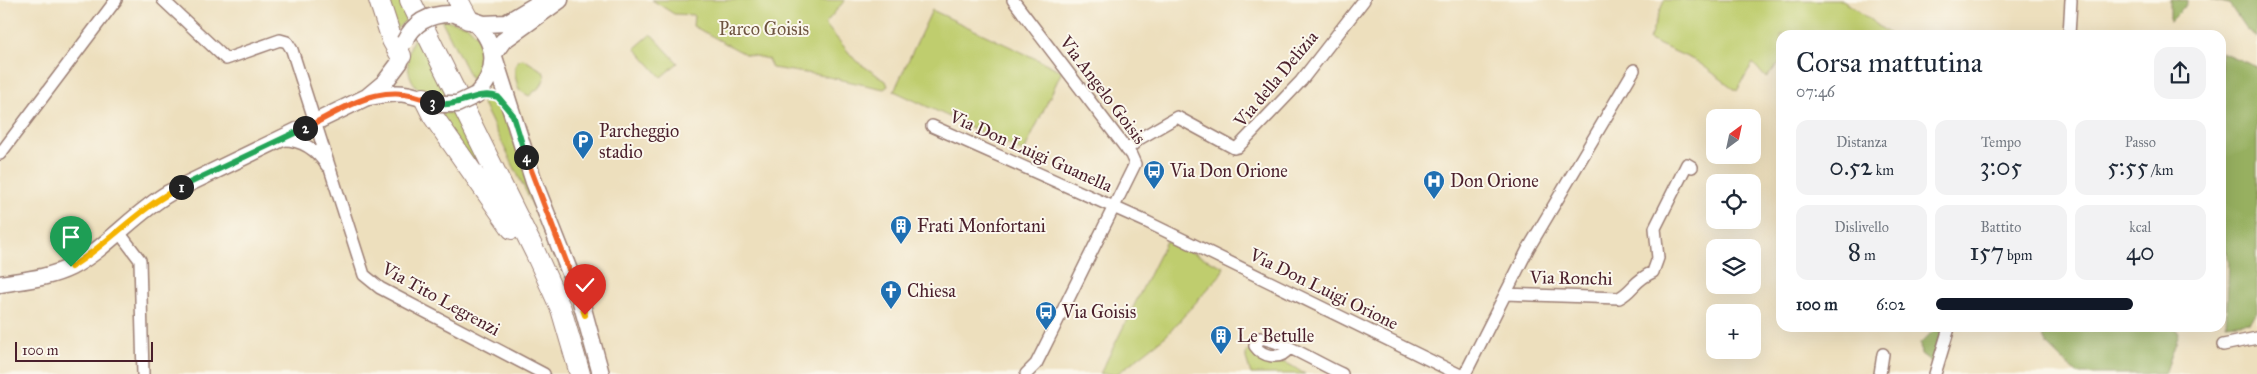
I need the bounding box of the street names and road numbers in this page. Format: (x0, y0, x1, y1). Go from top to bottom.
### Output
street label: Via della Delizia (1229, 26, 1323, 132)
street label: Via Angelo Goisis (1054, 31, 1151, 149)
street label: Via Don Luigi Guanella (945, 105, 1116, 198)
street label: Via Don Luigi Orione (1245, 243, 1402, 335)
street label: Via Tito Legrenzi (377, 257, 504, 341)
street label: Via Ronchi (1528, 266, 1613, 290)

